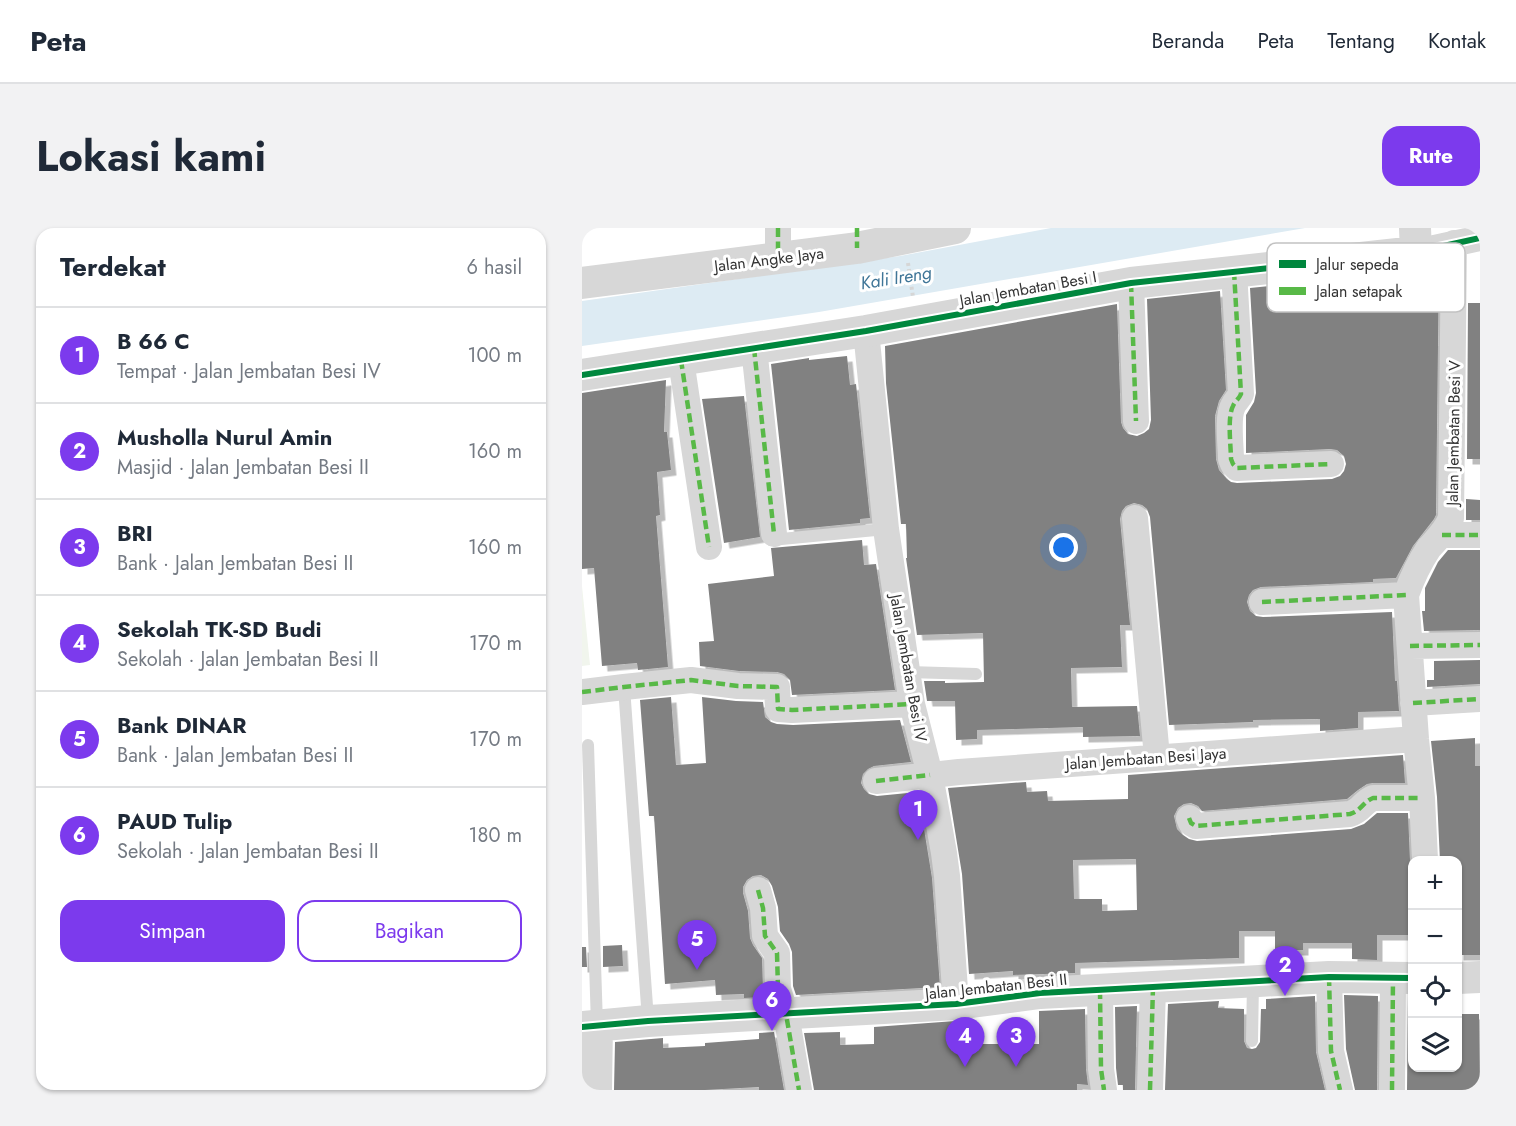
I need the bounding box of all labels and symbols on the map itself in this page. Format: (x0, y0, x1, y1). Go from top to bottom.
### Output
street label: Jalan Angke Jaya (711, 241, 825, 278)
legend (1267, 243, 1465, 312)
text: Jalur sepeda (1314, 253, 1399, 276)
water label: Kali Ireng (858, 260, 934, 296)
street label: Jalan Jembatan Besi I (956, 265, 1098, 312)
text: Jalan setapak (1314, 280, 1403, 303)
street label: Jalan Jembatan Besi V (1441, 360, 1466, 508)
your location (1049, 533, 1078, 562)
street label: Jalan Jembatan Besi IV (884, 591, 933, 744)
street label: Jalan Jembatan Besi Jaya (1063, 741, 1227, 776)
pin: 1 (898, 790, 938, 840)
pin: 5 (678, 920, 716, 970)
pin: 2 (1266, 946, 1304, 996)
street label: Jalan Jembatan Besi II (922, 968, 1068, 1006)
pin: 6 (752, 982, 792, 1031)
pin: 4 (946, 1018, 985, 1067)
pin: 3 (996, 1018, 1036, 1067)

